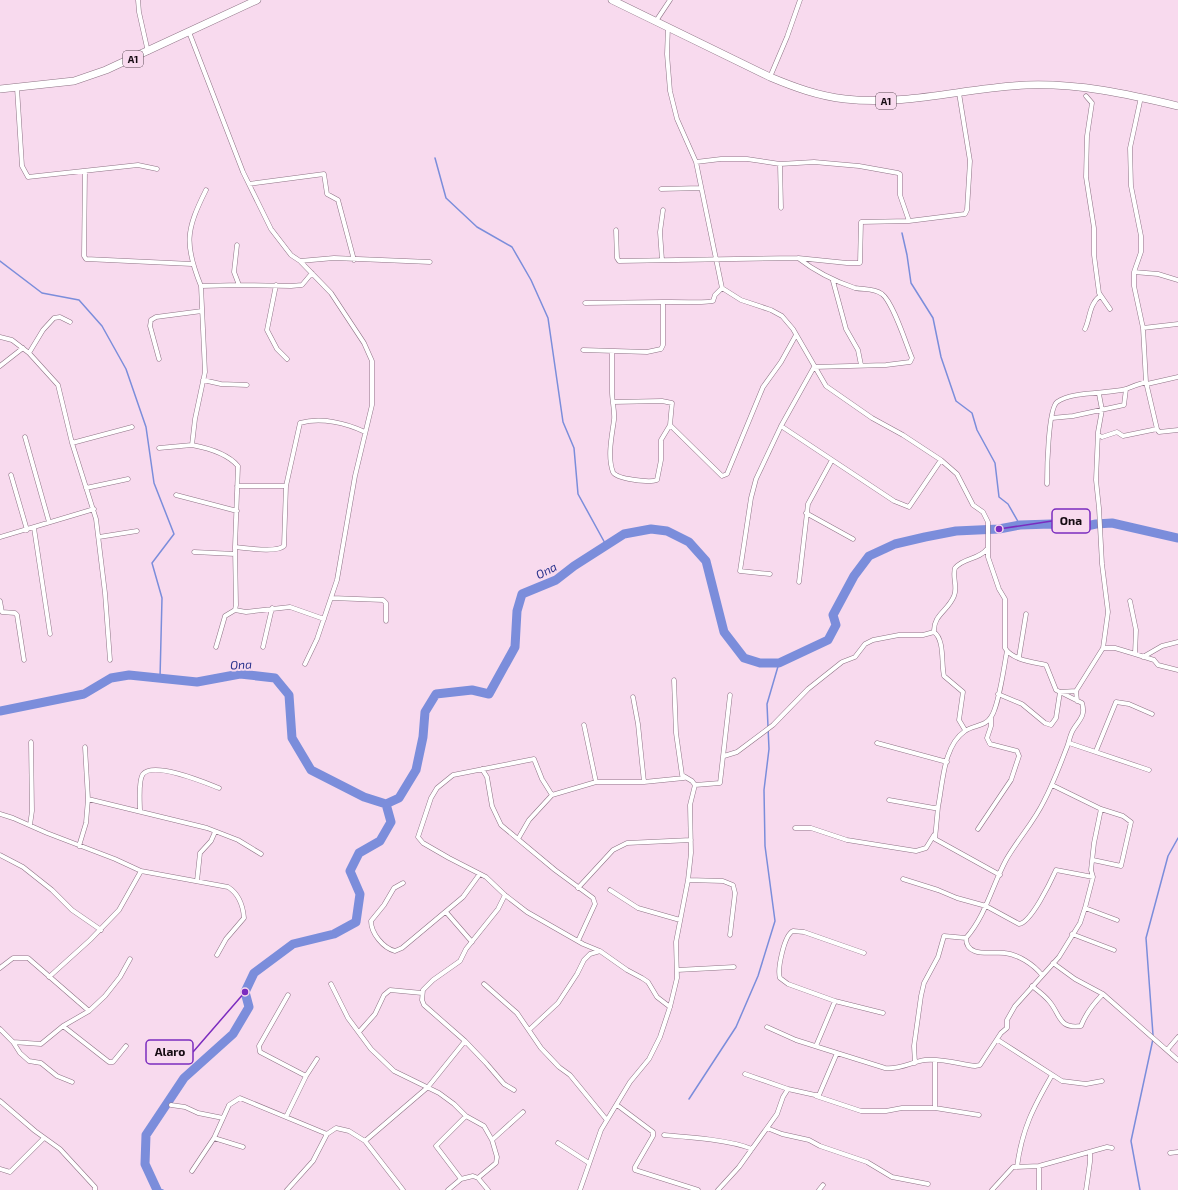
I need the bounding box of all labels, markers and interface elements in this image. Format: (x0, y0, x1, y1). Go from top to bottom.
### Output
road number: A1 (123, 51, 143, 67)
road number: A1 (876, 93, 896, 109)
callout: Ona (1052, 509, 1090, 533)
text: Ona (1060, 513, 1082, 527)
water label: Ona (533, 559, 559, 581)
water label: Ona (230, 657, 252, 671)
callout: Alaro (146, 1040, 193, 1064)
text: Alaro (155, 1044, 185, 1058)

